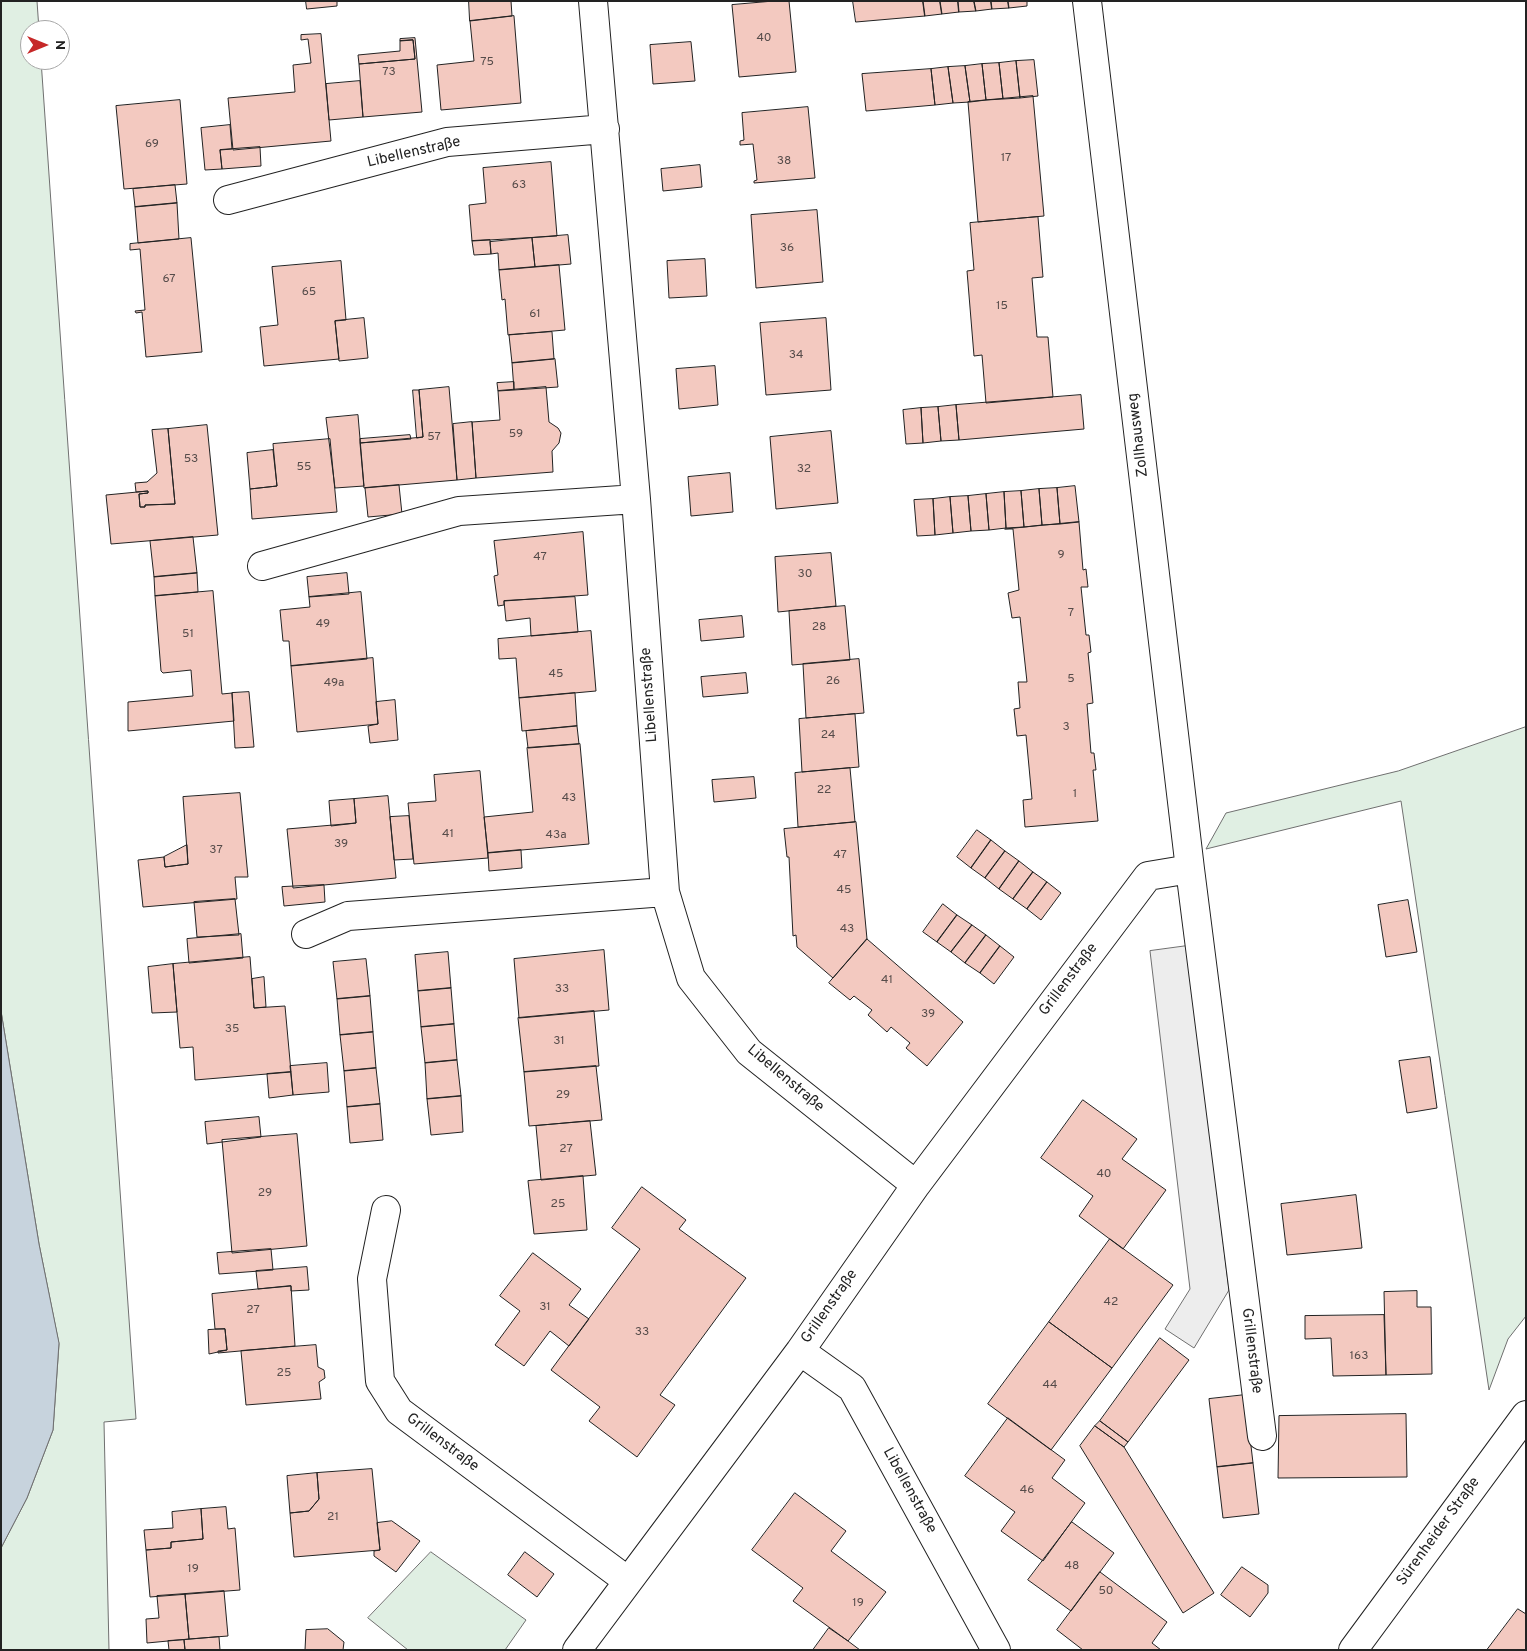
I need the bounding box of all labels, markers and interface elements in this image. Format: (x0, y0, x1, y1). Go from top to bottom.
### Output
north arrow (20, 20, 70, 70)
house number: 40 (756, 32, 772, 46)
text: N (51, 40, 68, 50)
house number: 75 (480, 56, 494, 70)
house number: 73 (382, 66, 396, 80)
street label: Libellenstraße (366, 134, 462, 172)
house number: 69 (145, 138, 159, 152)
house number: 17 (1001, 152, 1011, 166)
house number: 38 (777, 155, 791, 169)
house number: 63 (512, 179, 526, 193)
house number: 36 (780, 242, 794, 256)
house number: 67 (162, 273, 176, 287)
house number: 65 (302, 286, 316, 300)
house number: 15 (996, 300, 1008, 314)
house number: 61 (529, 308, 541, 322)
house number: 34 (789, 349, 803, 363)
street label: Zollhausweg (1125, 392, 1153, 478)
house number: 59 (509, 428, 523, 442)
house number: 57 (427, 431, 441, 445)
house number: 53 (184, 453, 198, 467)
house number: 55 (297, 461, 311, 475)
house number: 32 (797, 463, 811, 477)
house number: 9 (1057, 549, 1065, 563)
house number: 47 (533, 551, 547, 565)
house number: 30 (798, 568, 812, 582)
house number: 7 (1068, 607, 1074, 621)
house number: 49 (316, 618, 330, 632)
house number: 28 (812, 621, 826, 635)
house number: 51 (182, 628, 194, 642)
street label: Libellenstraße (638, 647, 662, 743)
house number: 45 (549, 668, 563, 682)
house number: 5 (1067, 673, 1075, 687)
house number: 26 (826, 675, 840, 689)
house number: 49a (324, 677, 344, 691)
house number: 3 (1062, 721, 1070, 735)
house number: 24 (821, 729, 835, 743)
house number: 22 (817, 784, 831, 798)
house number: 1 (1073, 788, 1077, 802)
house number: 43 (562, 792, 576, 806)
house number: 41 (442, 828, 454, 842)
house number: 43a (545, 829, 567, 843)
house number: 39 (334, 838, 348, 852)
house number: 37 (209, 844, 223, 858)
house number: 47 (833, 849, 847, 863)
house number: 45 (837, 884, 851, 898)
house number: 43 (840, 923, 854, 937)
street label: Grillenstraße (1036, 940, 1102, 1020)
house number: 41 (881, 974, 893, 988)
house number: 33 (555, 983, 569, 997)
house number: 39 (921, 1008, 935, 1022)
house number: 35 (225, 1023, 239, 1037)
house number: 31 (553, 1035, 565, 1049)
street label: Libellenstraße (743, 1042, 827, 1116)
house number: 29 (556, 1089, 570, 1103)
house number: 27 (559, 1143, 573, 1157)
house number: 40 (1096, 1168, 1112, 1182)
house number: 29 (258, 1187, 272, 1201)
house number: 25 (551, 1198, 565, 1212)
street label: Grillenstraße (798, 1267, 862, 1347)
house number: 42 (1104, 1296, 1118, 1310)
house number: 31 (539, 1301, 551, 1315)
house number: 27 (246, 1304, 260, 1318)
street label: Grillenstraße (1237, 1307, 1265, 1395)
house number: 33 (635, 1326, 649, 1340)
house number: 163 (1350, 1350, 1368, 1364)
house number: 25 (277, 1367, 291, 1381)
house number: 44 (1043, 1379, 1057, 1393)
street label: Grillenstraße (402, 1410, 482, 1476)
street label: Libellenstraße (878, 1445, 940, 1537)
street label: Sürenheider Straße (1394, 1474, 1484, 1590)
house number: 46 (1020, 1484, 1034, 1498)
house number: 21 (327, 1511, 339, 1525)
house number: 48 (1065, 1560, 1079, 1574)
house number: 19 (187, 1563, 199, 1577)
house number: 50 (1098, 1585, 1114, 1599)
house number: 19 (852, 1597, 864, 1611)

